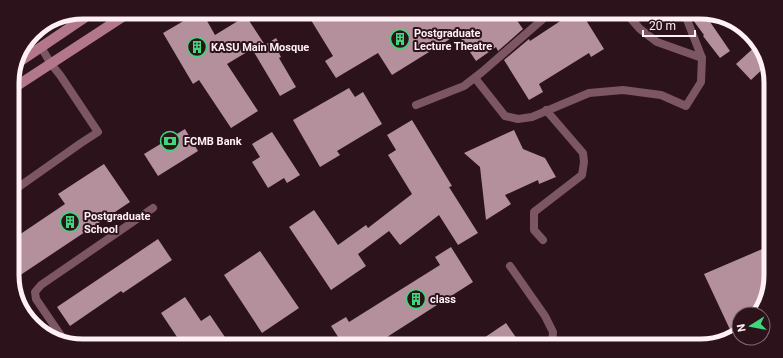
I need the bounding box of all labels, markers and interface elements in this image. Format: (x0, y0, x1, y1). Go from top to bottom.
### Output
scale bar (643, 12, 695, 38)
text: 20 m (649, 19, 676, 33)
place label: Postgraduate Lecture Theatre (414, 27, 492, 53)
building icon: Postgraduate Lecture Theatre (389, 28, 411, 50)
building icon: KASU Main Mosque (186, 36, 208, 58)
place label: KASU Main Mosque (211, 41, 309, 54)
bank icon: FCMB Bank (159, 130, 181, 152)
place label: FCMB Bank (184, 135, 242, 148)
place label: Postgraduate School (84, 210, 151, 236)
building icon: Postgraduate School (59, 211, 81, 233)
building icon: class (405, 288, 427, 310)
place label: class (430, 293, 456, 306)
north arrow (731, 306, 771, 346)
text: N (735, 323, 749, 333)

